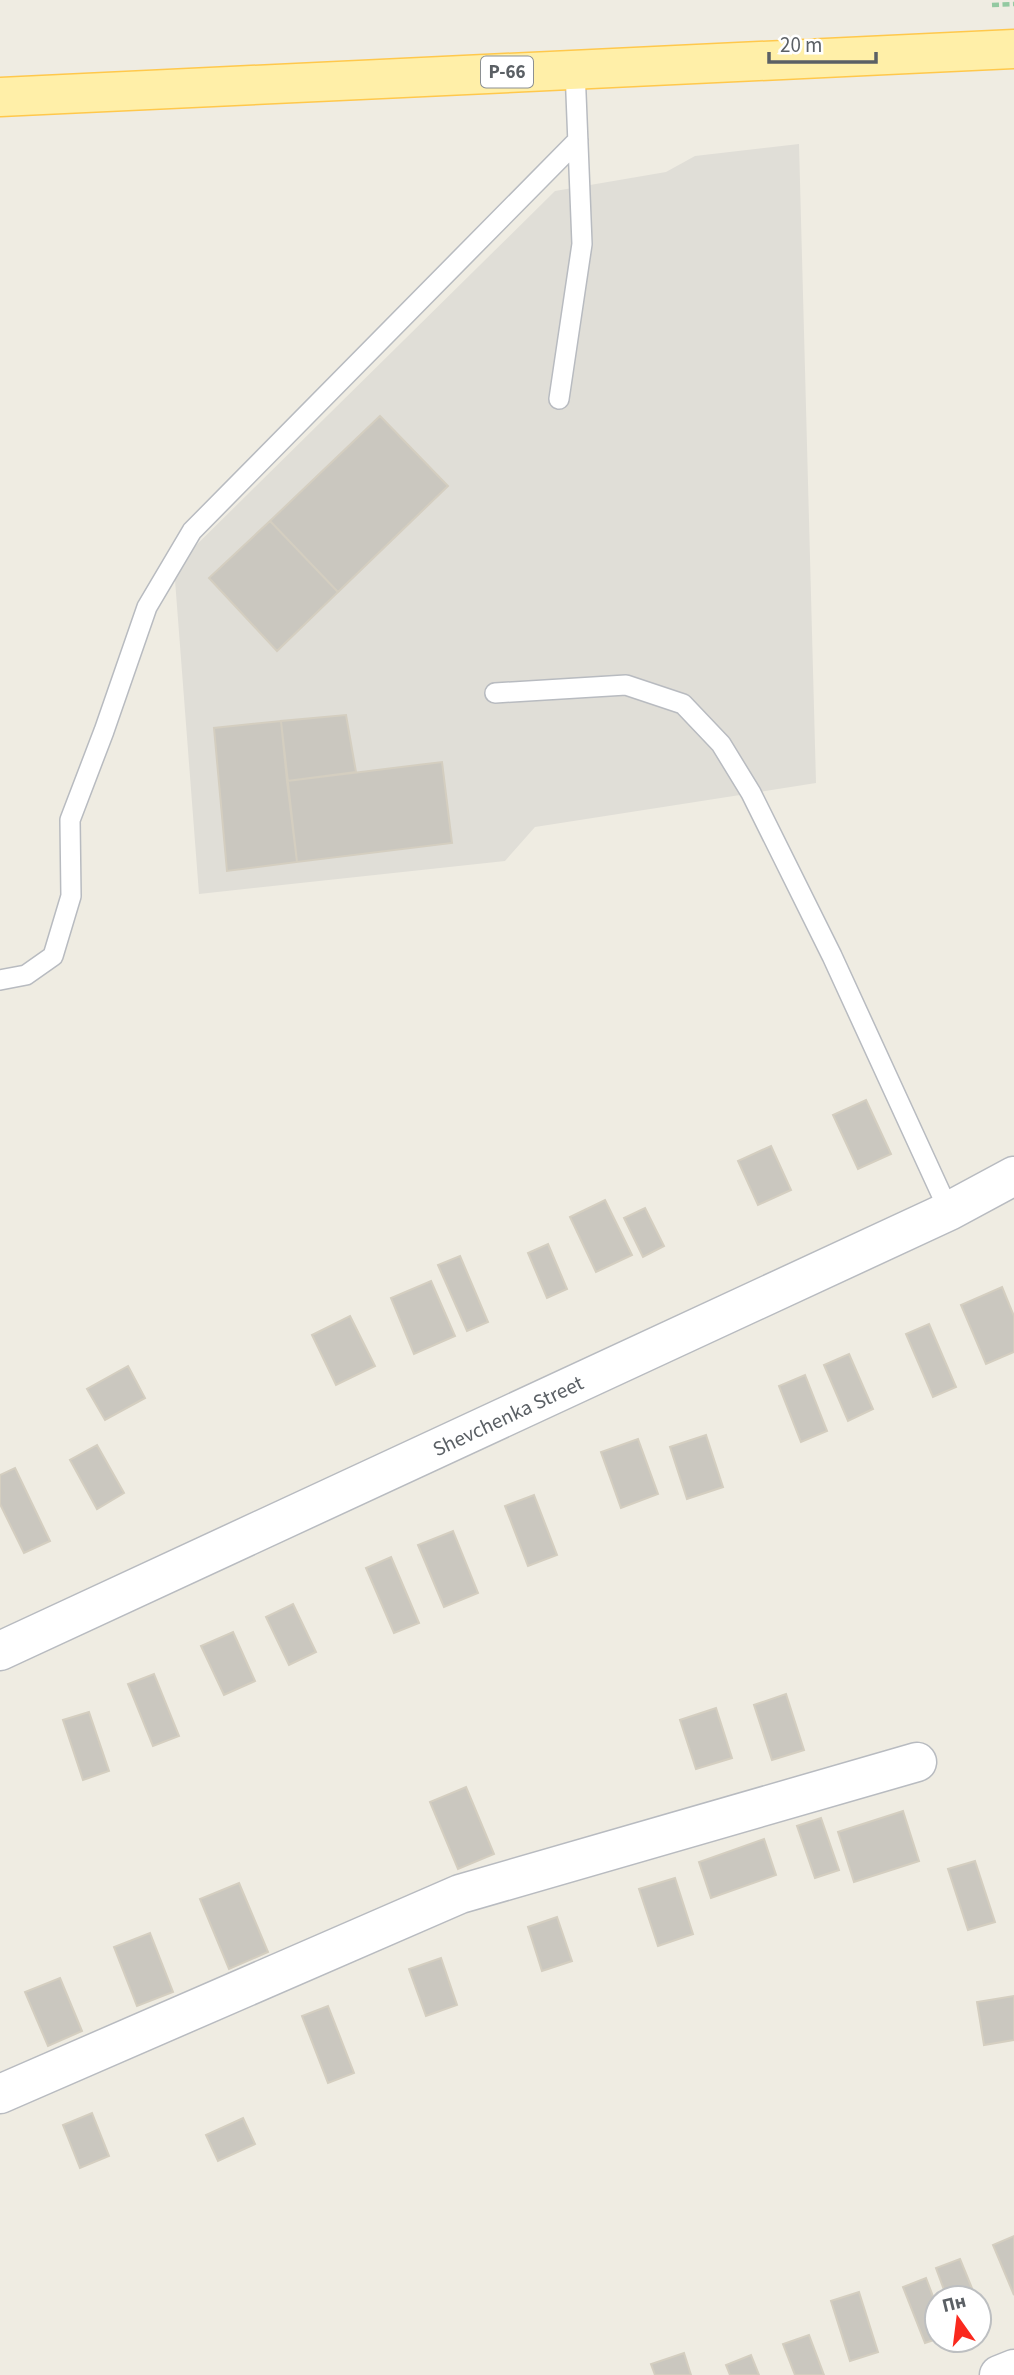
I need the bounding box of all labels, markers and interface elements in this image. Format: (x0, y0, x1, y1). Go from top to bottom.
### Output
scale bar (769, 21, 876, 65)
text: 20 m (780, 30, 822, 60)
road number: Р-66 (481, 57, 533, 88)
street label: Shevchenka Street (428, 1368, 588, 1464)
north arrow (923, 2284, 993, 2354)
text: Пн (940, 2288, 969, 2320)

